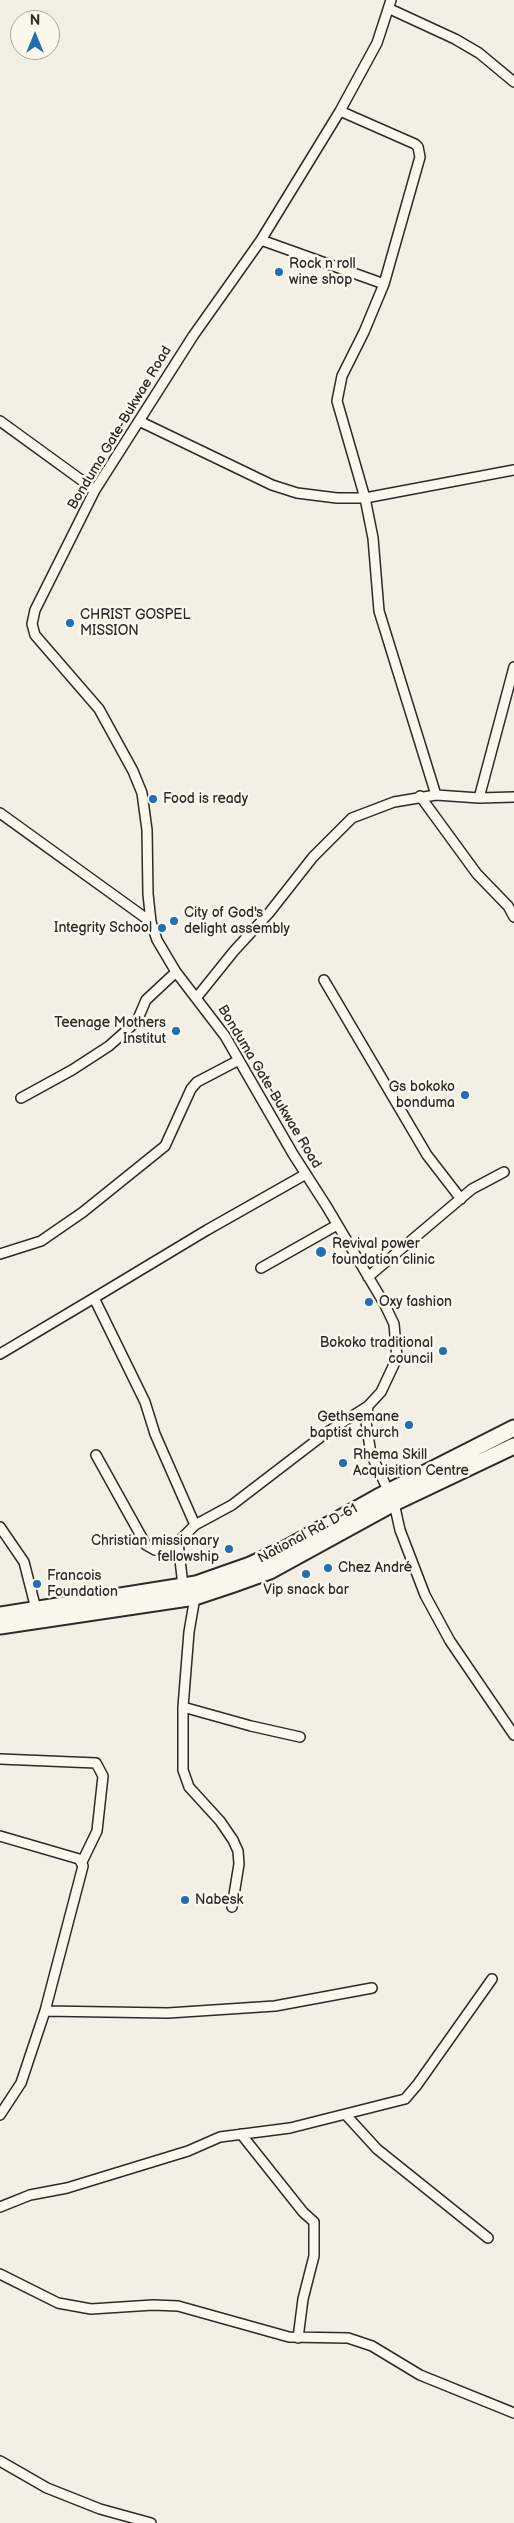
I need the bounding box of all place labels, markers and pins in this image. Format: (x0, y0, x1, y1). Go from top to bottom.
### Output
place label: Rock n roll wine shop (289, 256, 356, 288)
marker: Rock n roll wine shop (273, 266, 285, 278)
place label: CHRIST GOSPEL MISSION (80, 607, 191, 640)
marker: CHRIST GOSPEL MISSION (64, 617, 76, 629)
place label: Food is ready (163, 791, 248, 807)
marker: Food is ready (147, 793, 159, 805)
place label: City of God's delight assembly (184, 905, 290, 938)
marker: City of God's delight assembly (168, 915, 180, 927)
place label: Integrity School (54, 920, 152, 936)
marker: Integrity School (156, 922, 168, 934)
place label: Teenage Mothers Institut (54, 1015, 166, 1048)
marker: Teenage Mothers Institut (170, 1025, 182, 1037)
place label: Gs bokoko bonduma (389, 1079, 455, 1112)
marker: Gs bokoko bonduma (459, 1089, 471, 1101)
place label: Revival power foundation clinic (332, 1236, 435, 1268)
marker: Revival power foundation clinic (314, 1245, 328, 1259)
place label: Oxy fashion (379, 1294, 452, 1310)
marker: Oxy fashion (363, 1296, 375, 1308)
place label: Bokoko traditional council (320, 1335, 433, 1368)
marker: Bokoko traditional council (437, 1345, 449, 1357)
place label: Gethsemane baptist church (310, 1409, 399, 1441)
marker: Gethsemane baptist church (403, 1419, 415, 1431)
place label: Rhema Skill Acquisition Centre (353, 1447, 469, 1480)
marker: Rhema Skill Acquisition Centre (337, 1457, 349, 1469)
place label: Christian missionary fellowship (91, 1533, 219, 1565)
marker: Christian missionary fellowship (223, 1543, 235, 1555)
place label: Chez André (338, 1560, 412, 1576)
marker: Chez André (322, 1562, 334, 1574)
place label: Francois Foundation (47, 1568, 118, 1600)
marker: Vip snack bar (300, 1568, 312, 1580)
marker: Francois Foundation (31, 1578, 43, 1590)
place label: Vip snack bar (263, 1582, 349, 1598)
place label: Nabesk (195, 1892, 243, 1908)
marker: Nabesk (179, 1894, 191, 1906)

